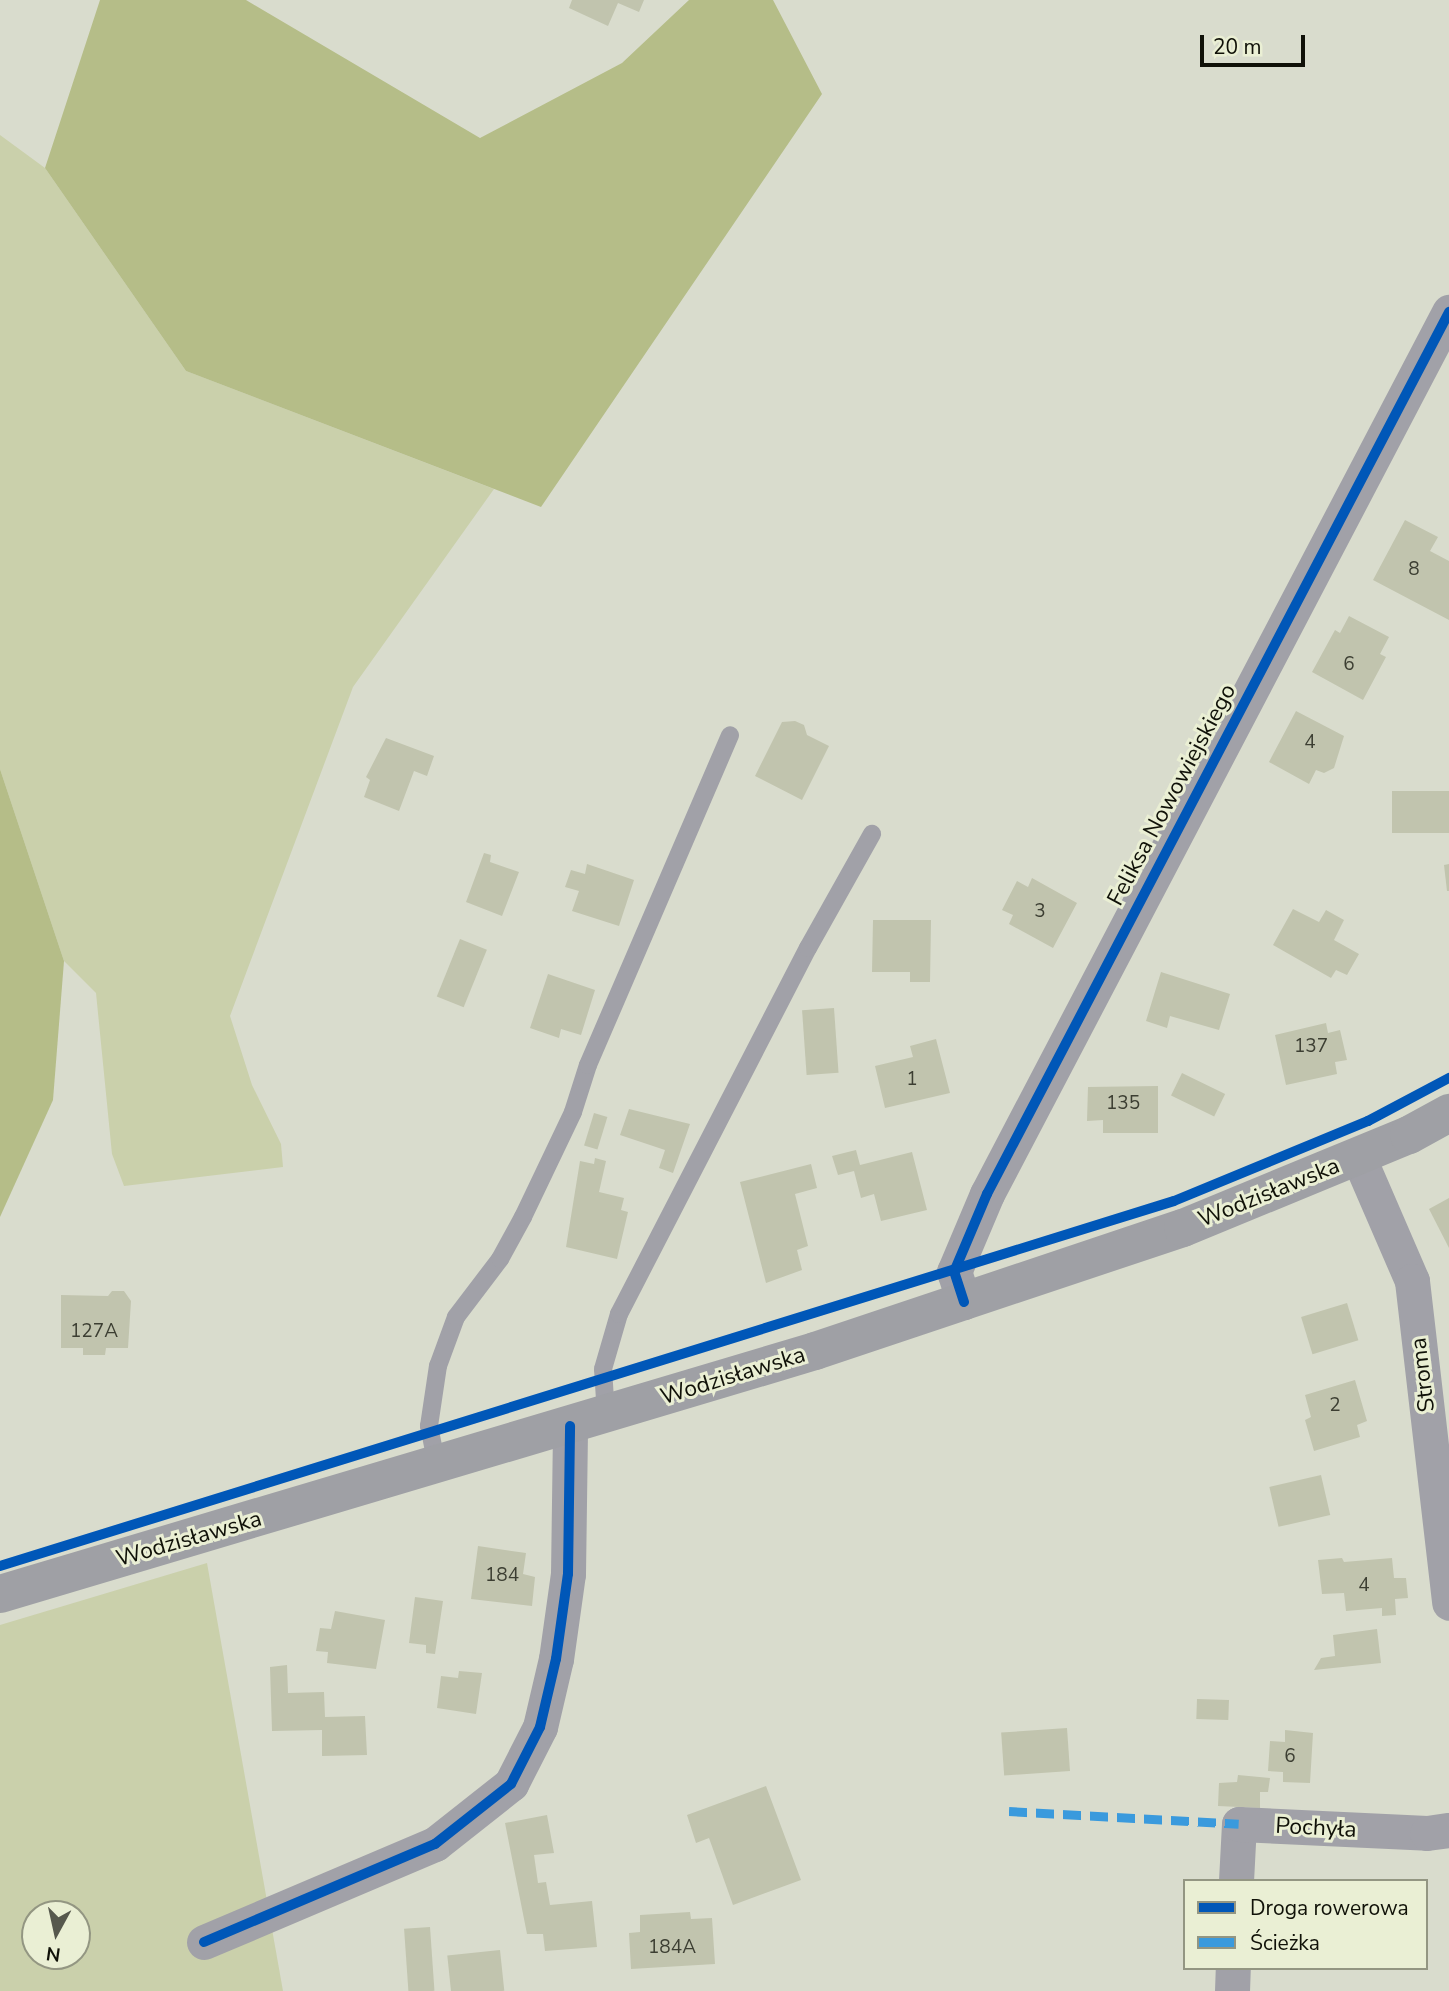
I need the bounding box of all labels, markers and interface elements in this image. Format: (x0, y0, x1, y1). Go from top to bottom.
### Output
scale bar (1204, 21, 1309, 65)
text: 20 m (1213, 33, 1262, 61)
house number: 8 (1408, 559, 1420, 581)
house number: 6 (1343, 654, 1355, 676)
street label: Feliksa Nowowiejskiego (1102, 679, 1242, 911)
house number: 4 (1304, 732, 1316, 754)
house number: 3 (1034, 901, 1046, 923)
house number: 137 (1294, 1036, 1328, 1058)
house number: 1 (906, 1069, 918, 1091)
house number: 135 (1106, 1093, 1140, 1115)
street label: Wodzisławska (1194, 1152, 1344, 1234)
house number: 127A (70, 1321, 118, 1343)
street label: Stroma (1405, 1336, 1441, 1414)
street label: Wodzisławska (657, 1341, 809, 1411)
house number: 2 (1329, 1395, 1341, 1417)
street label: Wodzisławska (113, 1505, 265, 1573)
house number: 184 (485, 1565, 519, 1587)
house number: 4 (1358, 1575, 1370, 1597)
house number: 6 (1284, 1746, 1296, 1768)
street label: Pochyła (1275, 1812, 1357, 1844)
legend (1183, 1879, 1428, 1970)
text: Droga rowerowa (1250, 1894, 1409, 1922)
north arrow (21, 1900, 91, 1970)
text: Ścieżka (1250, 1929, 1320, 1957)
house number: 184A (648, 1937, 696, 1959)
text: N (45, 1940, 62, 1968)

